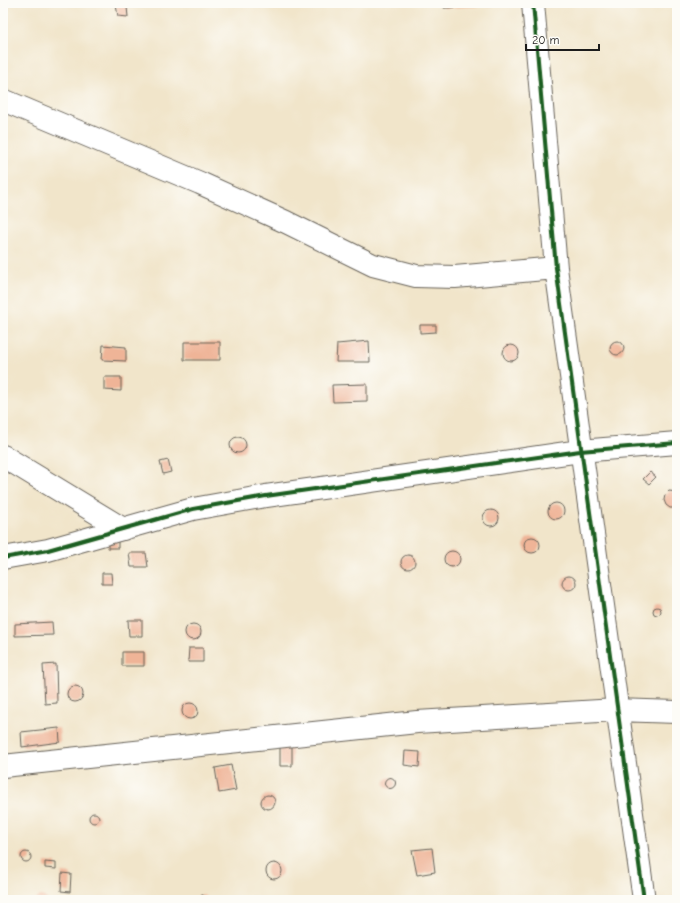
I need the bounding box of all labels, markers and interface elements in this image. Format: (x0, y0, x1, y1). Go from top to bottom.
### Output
scale bar (526, 26, 599, 52)
text: 20 m (532, 33, 560, 47)

